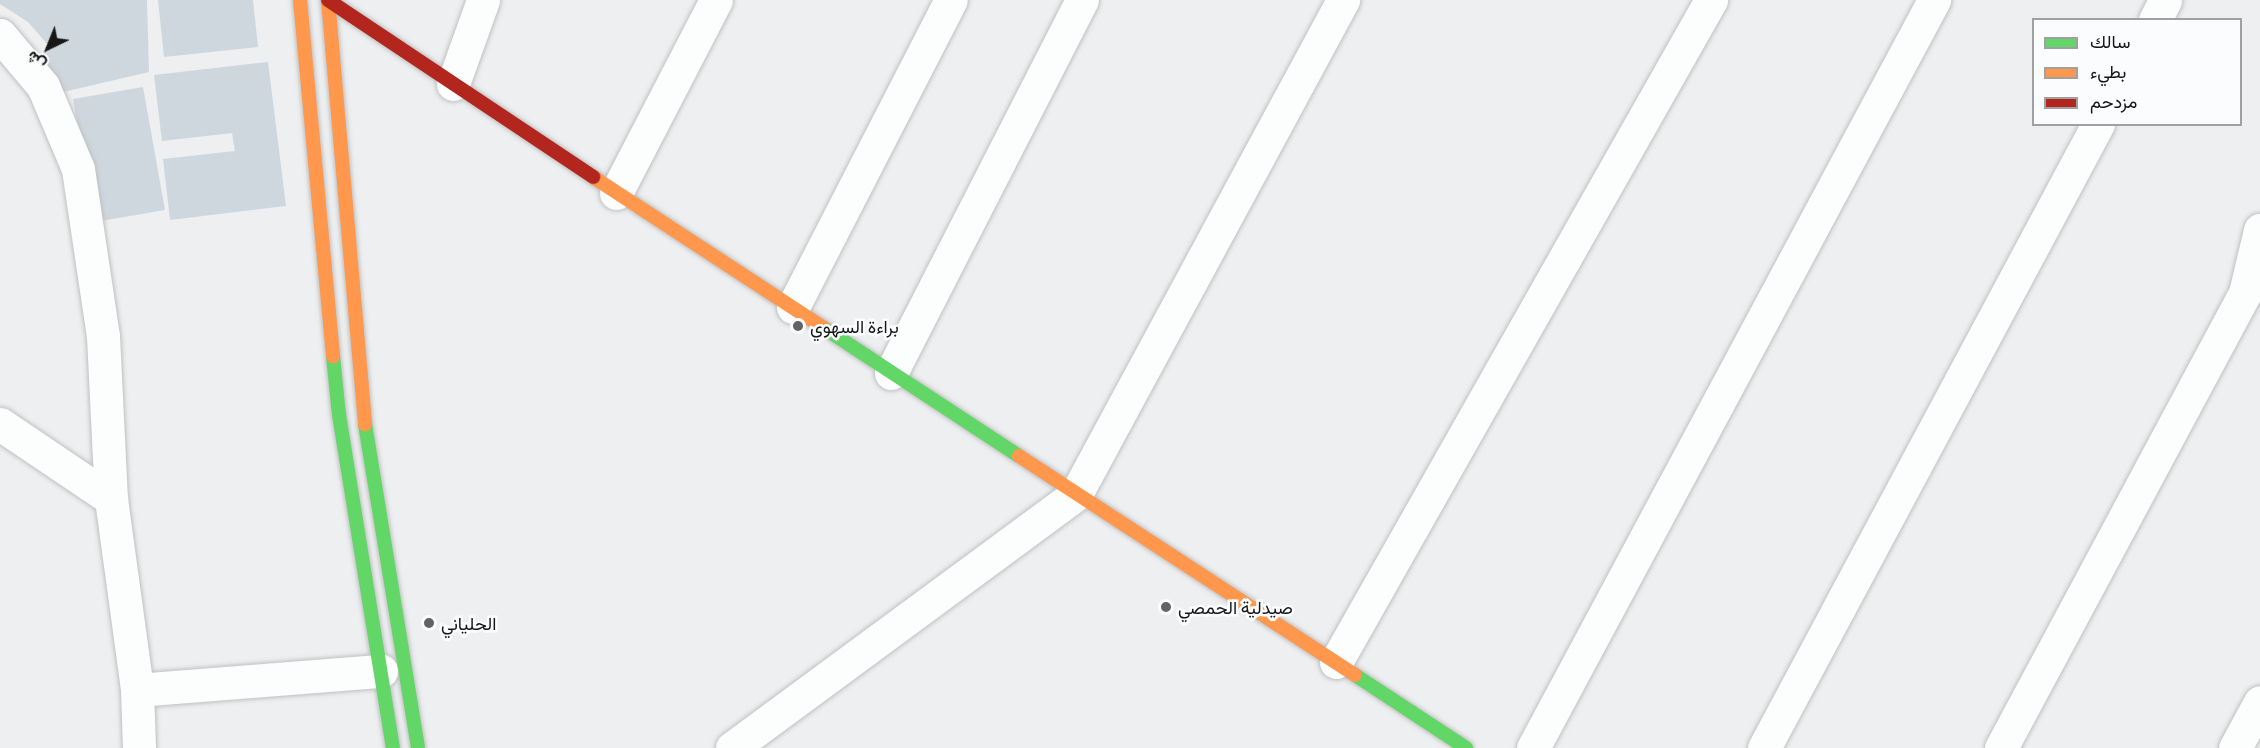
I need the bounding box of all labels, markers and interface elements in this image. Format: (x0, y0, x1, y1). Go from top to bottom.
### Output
north arrow (18, 18, 78, 78)
legend (2032, 18, 2242, 126)
text: سالك (2090, 29, 2130, 53)
text: ش (21, 47, 50, 76)
text: بطيء (2090, 59, 2126, 83)
text: مزدحم (2090, 89, 2137, 113)
place label: براءة السهوي (810, 315, 899, 337)
marker: براءة السهوي (791, 319, 805, 333)
place label: صيدلية الحمصي (1178, 596, 1293, 618)
marker: صيدلية الحمصي (1159, 600, 1173, 614)
place label: الحلياني (441, 612, 496, 634)
marker: الحلياني (422, 616, 436, 630)

